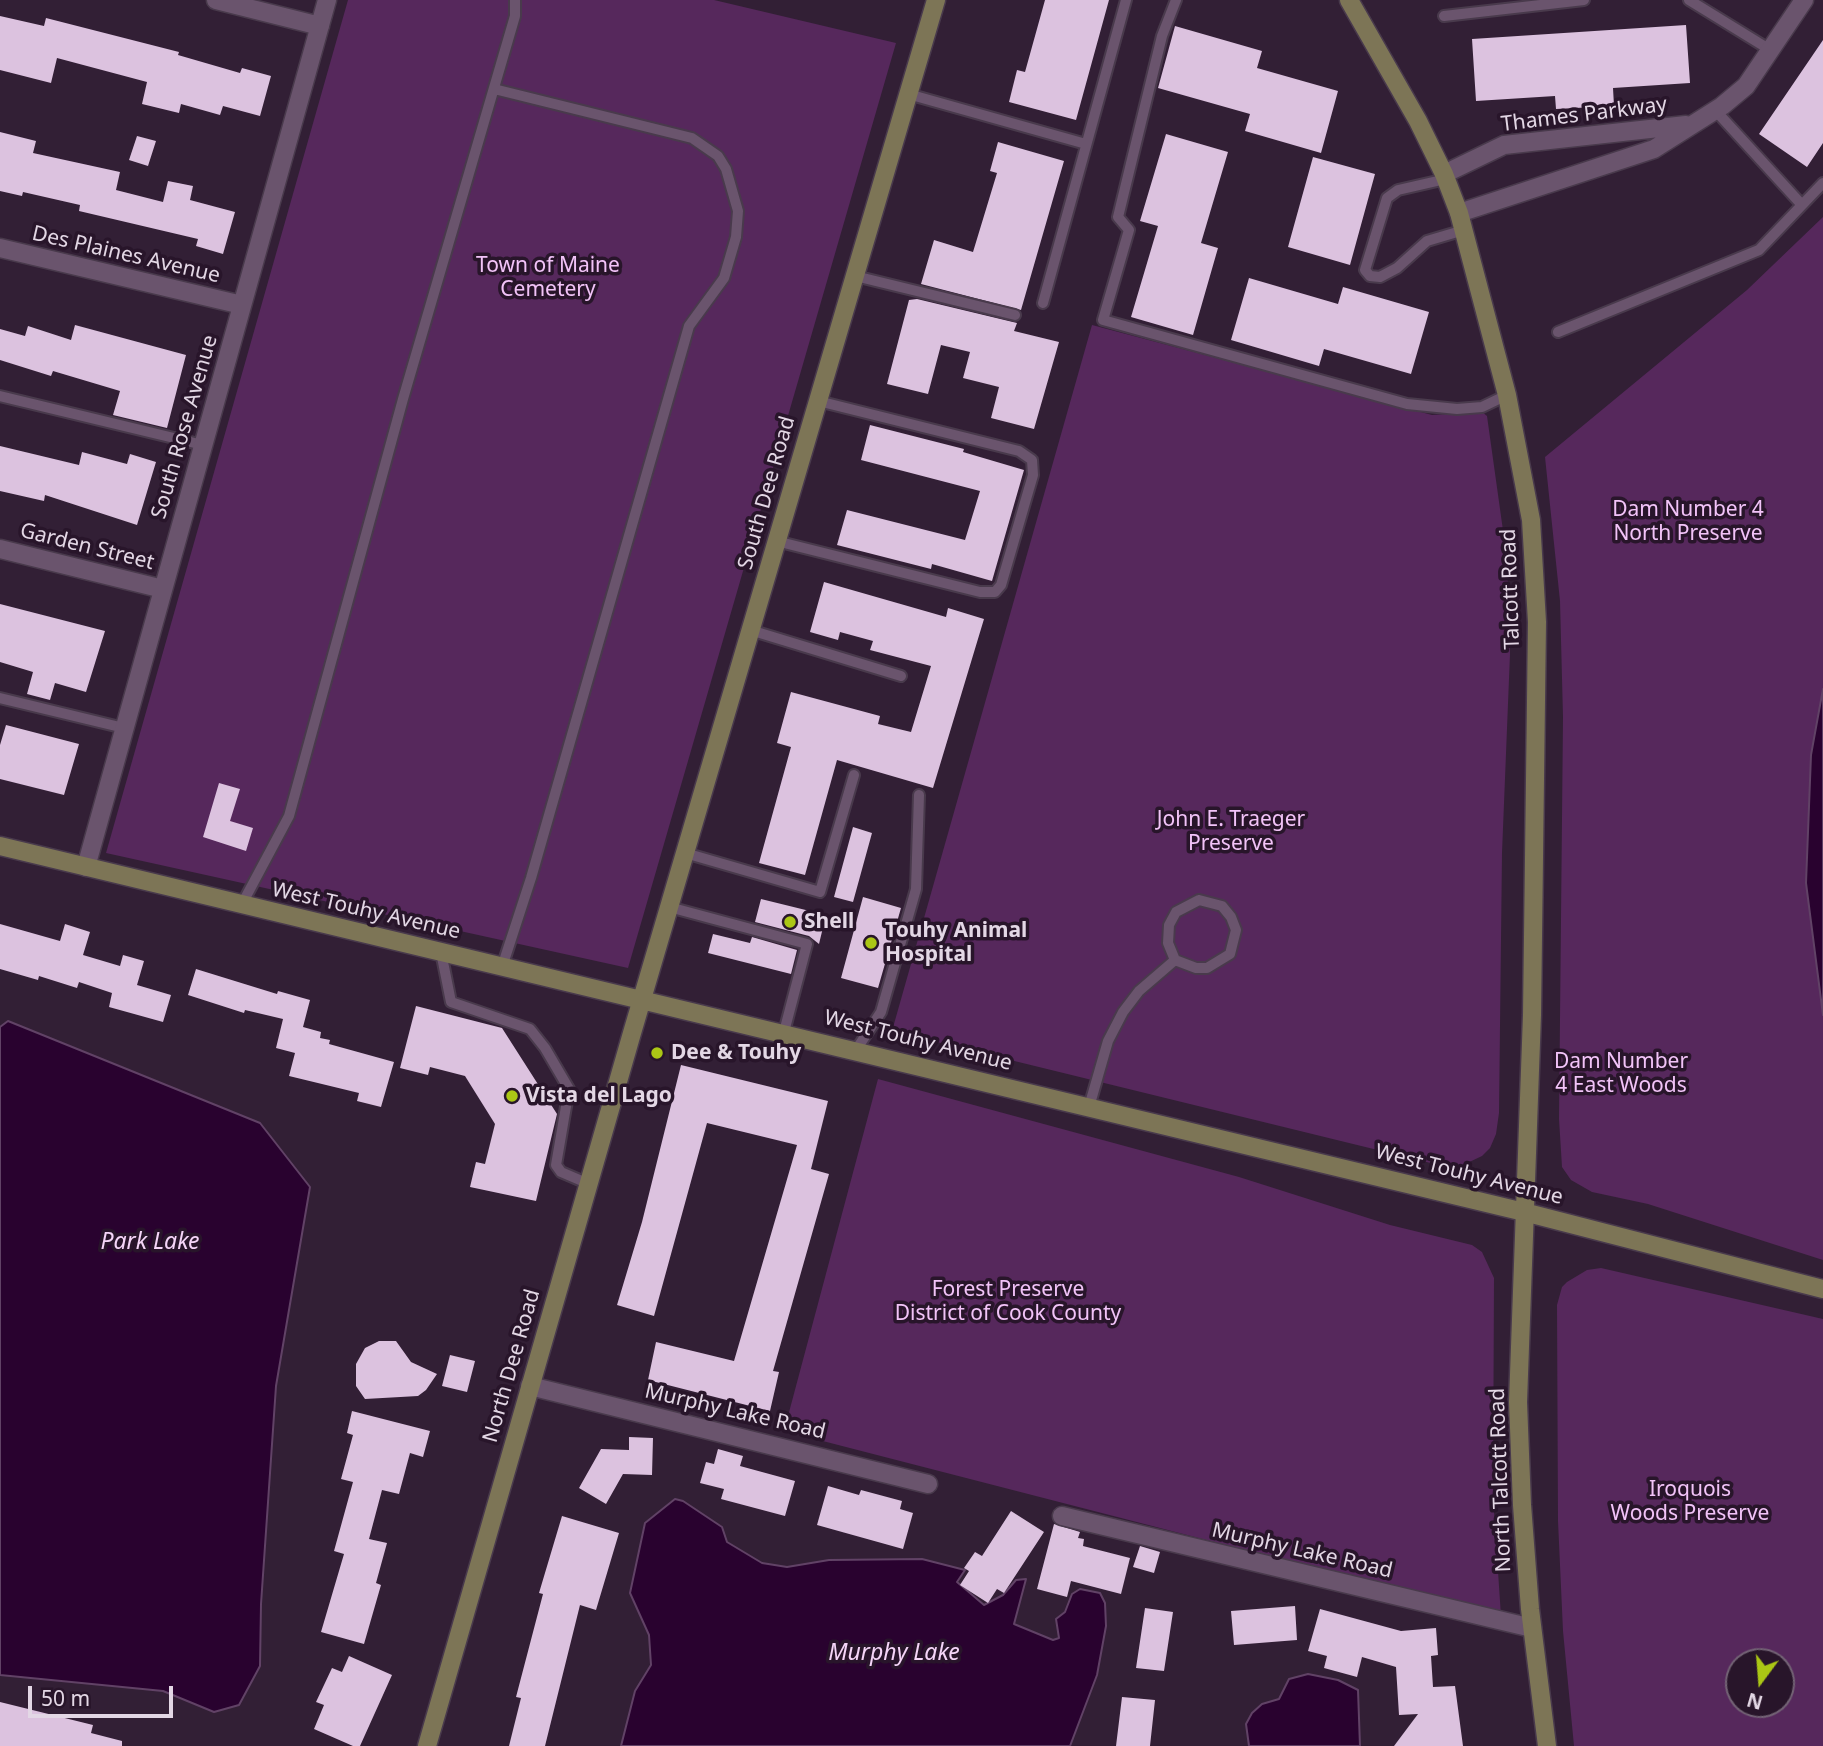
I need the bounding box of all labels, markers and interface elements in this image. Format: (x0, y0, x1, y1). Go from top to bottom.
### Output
street label: Thames Parkway (1500, 92, 1668, 138)
street label: Des Plaines Avenue (30, 221, 222, 289)
park label: Town of Maine Cemetery (476, 253, 620, 303)
street label: South Rose Avenue (147, 332, 223, 522)
street label: South Dee Road (733, 414, 801, 572)
park label: Dam Number 4 North Preserve (1612, 497, 1764, 547)
street label: Garden Street (17, 518, 157, 576)
street label: Talcott Road (1496, 528, 1526, 650)
park label: John E. Traeger Preserve (1157, 807, 1305, 857)
street label: West Touhy Avenue (269, 877, 463, 945)
place label: Shell (804, 909, 854, 935)
marker: Shell (782, 914, 798, 930)
place label: Touhy Animal Hospital (885, 918, 1027, 968)
marker: Touhy Animal Hospital (863, 935, 879, 951)
street label: West Touhy Avenue (821, 1005, 1015, 1077)
place label: Dee & Touhy (671, 1040, 801, 1066)
marker: Dee & Touhy (649, 1045, 665, 1061)
park label: Dam Number 4 East Woods (1554, 1049, 1688, 1099)
place label: Vista del Lago (526, 1083, 672, 1109)
marker: Vista del Lago (504, 1088, 520, 1104)
street label: West Touhy Avenue (1372, 1139, 1566, 1211)
water label: Park Lake (100, 1228, 200, 1256)
park label: Forest Preserve District of Cook County (895, 1277, 1121, 1327)
street label: North Dee Road (478, 1286, 546, 1446)
street label: Murphy Lake Road (642, 1379, 828, 1445)
street label: North Talcott Road (1485, 1387, 1517, 1573)
park label: Iroquois Woods Preserve (1611, 1477, 1769, 1527)
street label: Murphy Lake Road (1209, 1518, 1395, 1584)
water label: Murphy Lake (828, 1639, 960, 1667)
north arrow (1725, 1648, 1795, 1718)
scale bar (32, 1672, 177, 1716)
text: 50 m (41, 1684, 90, 1712)
text: N (1744, 1687, 1766, 1716)

